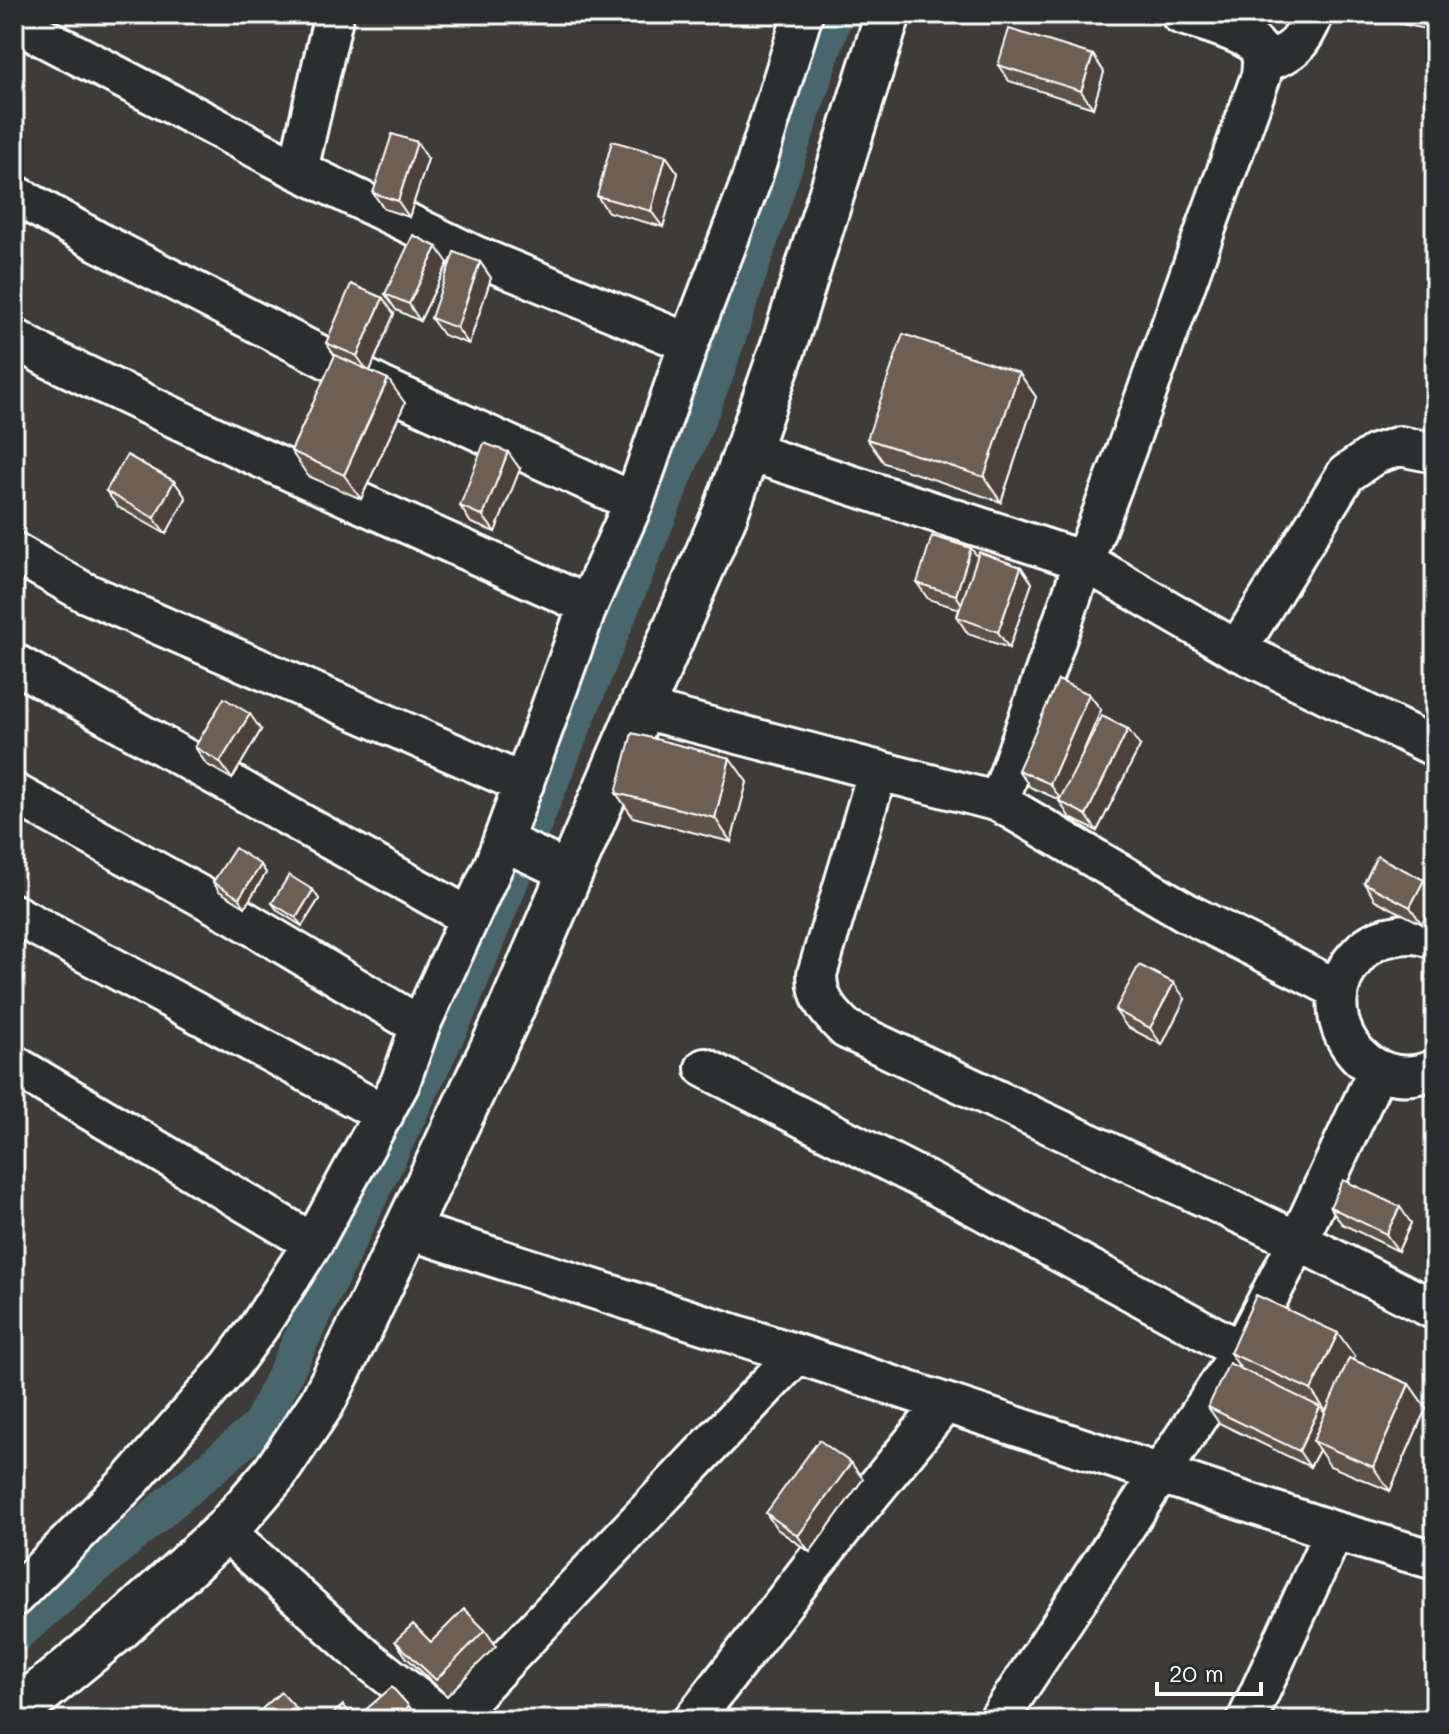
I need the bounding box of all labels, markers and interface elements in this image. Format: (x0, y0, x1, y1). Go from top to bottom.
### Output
scale bar (1157, 1646, 1261, 1696)
text: 20 m (1169, 1657, 1224, 1688)

